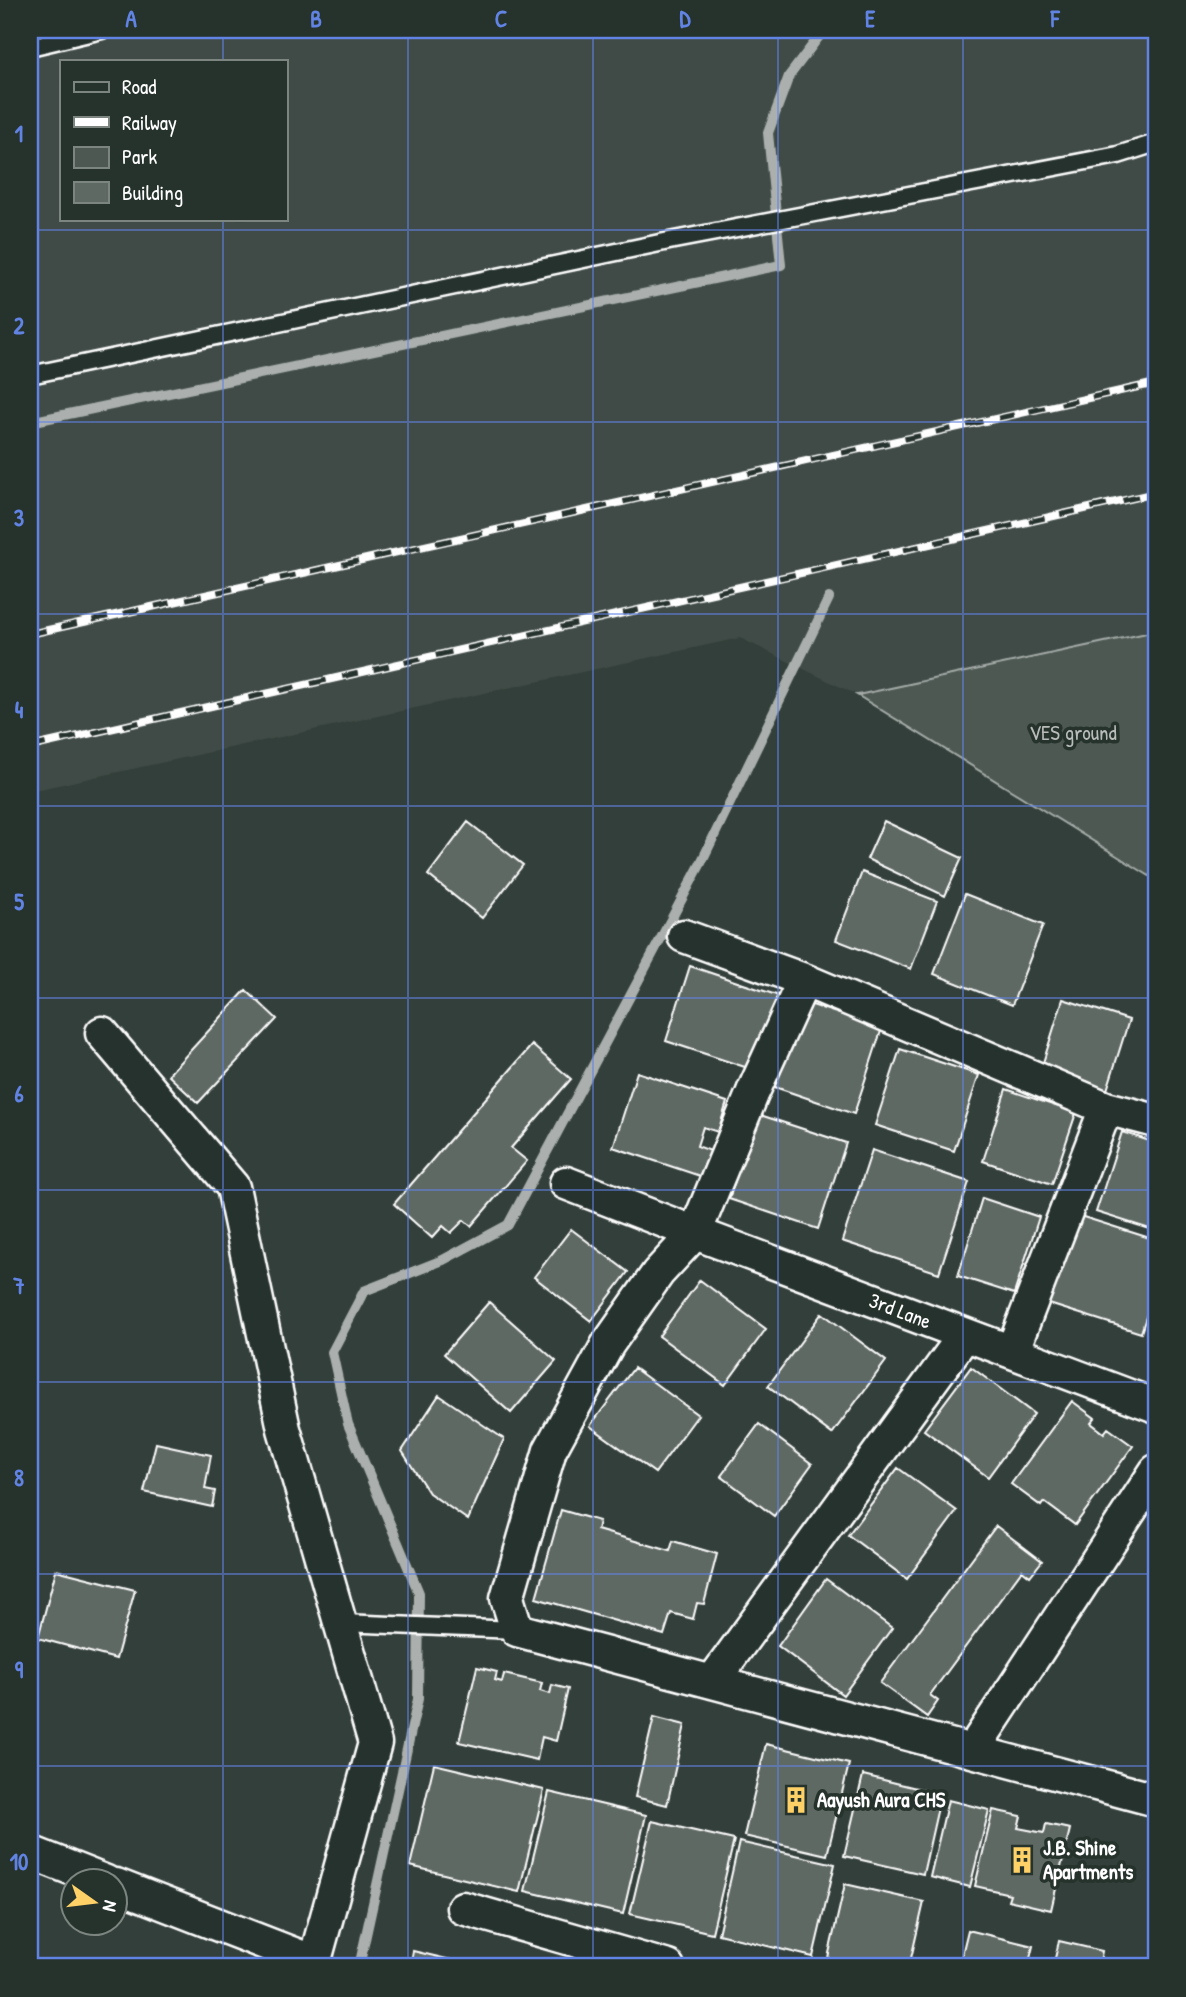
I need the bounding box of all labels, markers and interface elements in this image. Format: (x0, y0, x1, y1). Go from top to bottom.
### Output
text: A (125, 3, 137, 34)
text: B (310, 3, 322, 34)
text: C (495, 3, 507, 34)
text: D (680, 3, 692, 34)
text: E (865, 3, 876, 34)
text: F (1050, 3, 1061, 34)
legend (60, 60, 287, 220)
text: Road (122, 72, 156, 101)
text: Railway (122, 108, 177, 137)
text: 1 (15, 118, 23, 149)
text: Park (122, 142, 157, 171)
text: Building (122, 178, 183, 207)
text: 2 (14, 310, 25, 341)
text: 3 (14, 502, 24, 533)
text: 4 (15, 694, 24, 725)
park label: VES ground (1029, 718, 1117, 747)
text: 5 (14, 886, 24, 917)
text: 6 (14, 1078, 24, 1109)
text: 7 (12, 1270, 25, 1301)
street label: 3rd Lane (865, 1285, 935, 1336)
text: 8 (14, 1462, 24, 1493)
text: 9 (15, 1654, 24, 1685)
building icon: Aayush Aura CHS (781, 1785, 811, 1815)
place label: Aayush Aura CHS (817, 1785, 946, 1815)
place label: J.B. Shine Apartments (1043, 1833, 1133, 1887)
building icon: J.B. Shine Apartments (1007, 1845, 1037, 1875)
text: 10 (10, 1846, 28, 1877)
north arrow (60, 1868, 130, 1938)
text: N (97, 1898, 124, 1914)

